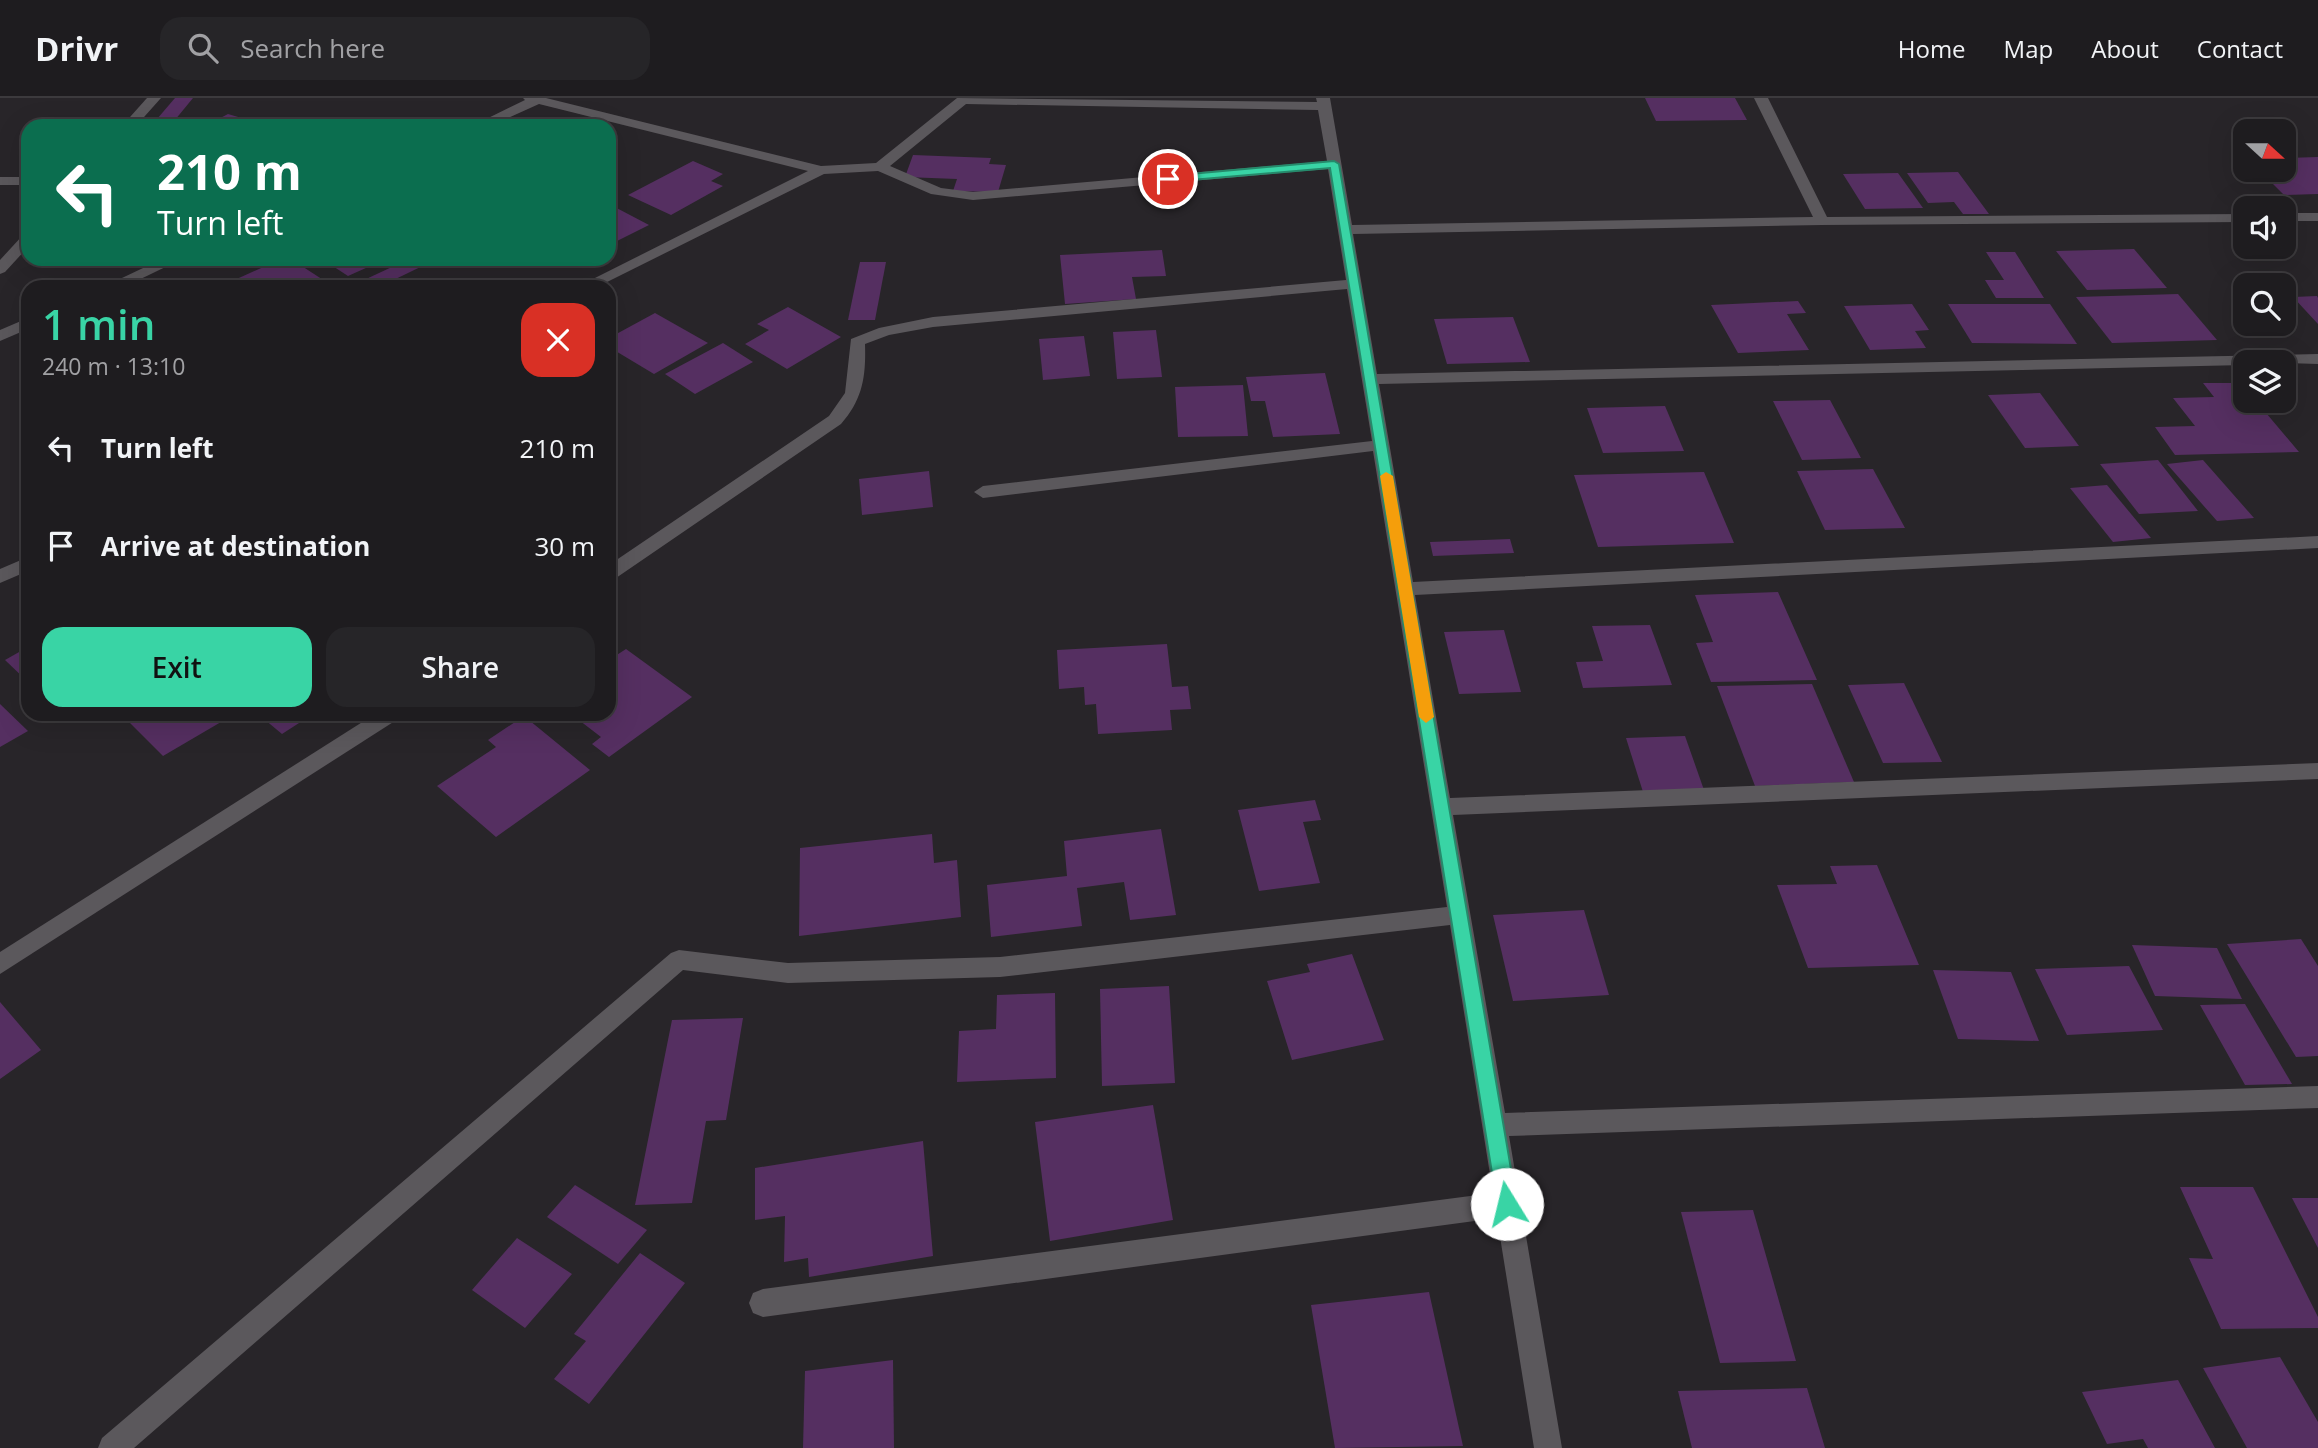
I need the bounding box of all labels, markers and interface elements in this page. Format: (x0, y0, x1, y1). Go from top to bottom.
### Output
search box (160, 17, 650, 80)
text: Drivr (35, 26, 118, 71)
icon: search (184, 29, 222, 67)
text: Search here (240, 30, 385, 66)
text: Home (1898, 32, 1966, 65)
text: Map (2004, 32, 2053, 65)
text: About (2091, 32, 2159, 65)
text: Contact (2197, 32, 2283, 65)
north arrow (2233, 119, 2296, 182)
map controls (2233, 119, 2296, 413)
text: 210 m (157, 138, 302, 204)
icon: left (42, 147, 133, 238)
pin (1138, 149, 1198, 209)
icon: arrive (1149, 160, 1187, 198)
button: sound (2233, 196, 2296, 259)
text: Turn left (157, 201, 283, 244)
button: search (2233, 273, 2296, 336)
text: 1 min (42, 295, 155, 352)
button: close (521, 303, 595, 377)
text: 240 m · 13:10 (42, 350, 185, 382)
button: layers (2233, 350, 2296, 413)
icon: left (42, 429, 80, 467)
text: Turn left (101, 430, 213, 466)
text: 210 m (520, 430, 595, 466)
icon: arrive (42, 527, 80, 565)
text: Arrive at destination (101, 528, 370, 564)
text: 30 m (534, 528, 595, 564)
button: Exit (42, 627, 312, 707)
button: Share (326, 627, 595, 707)
position arrow (1470, 1167, 1544, 1241)

